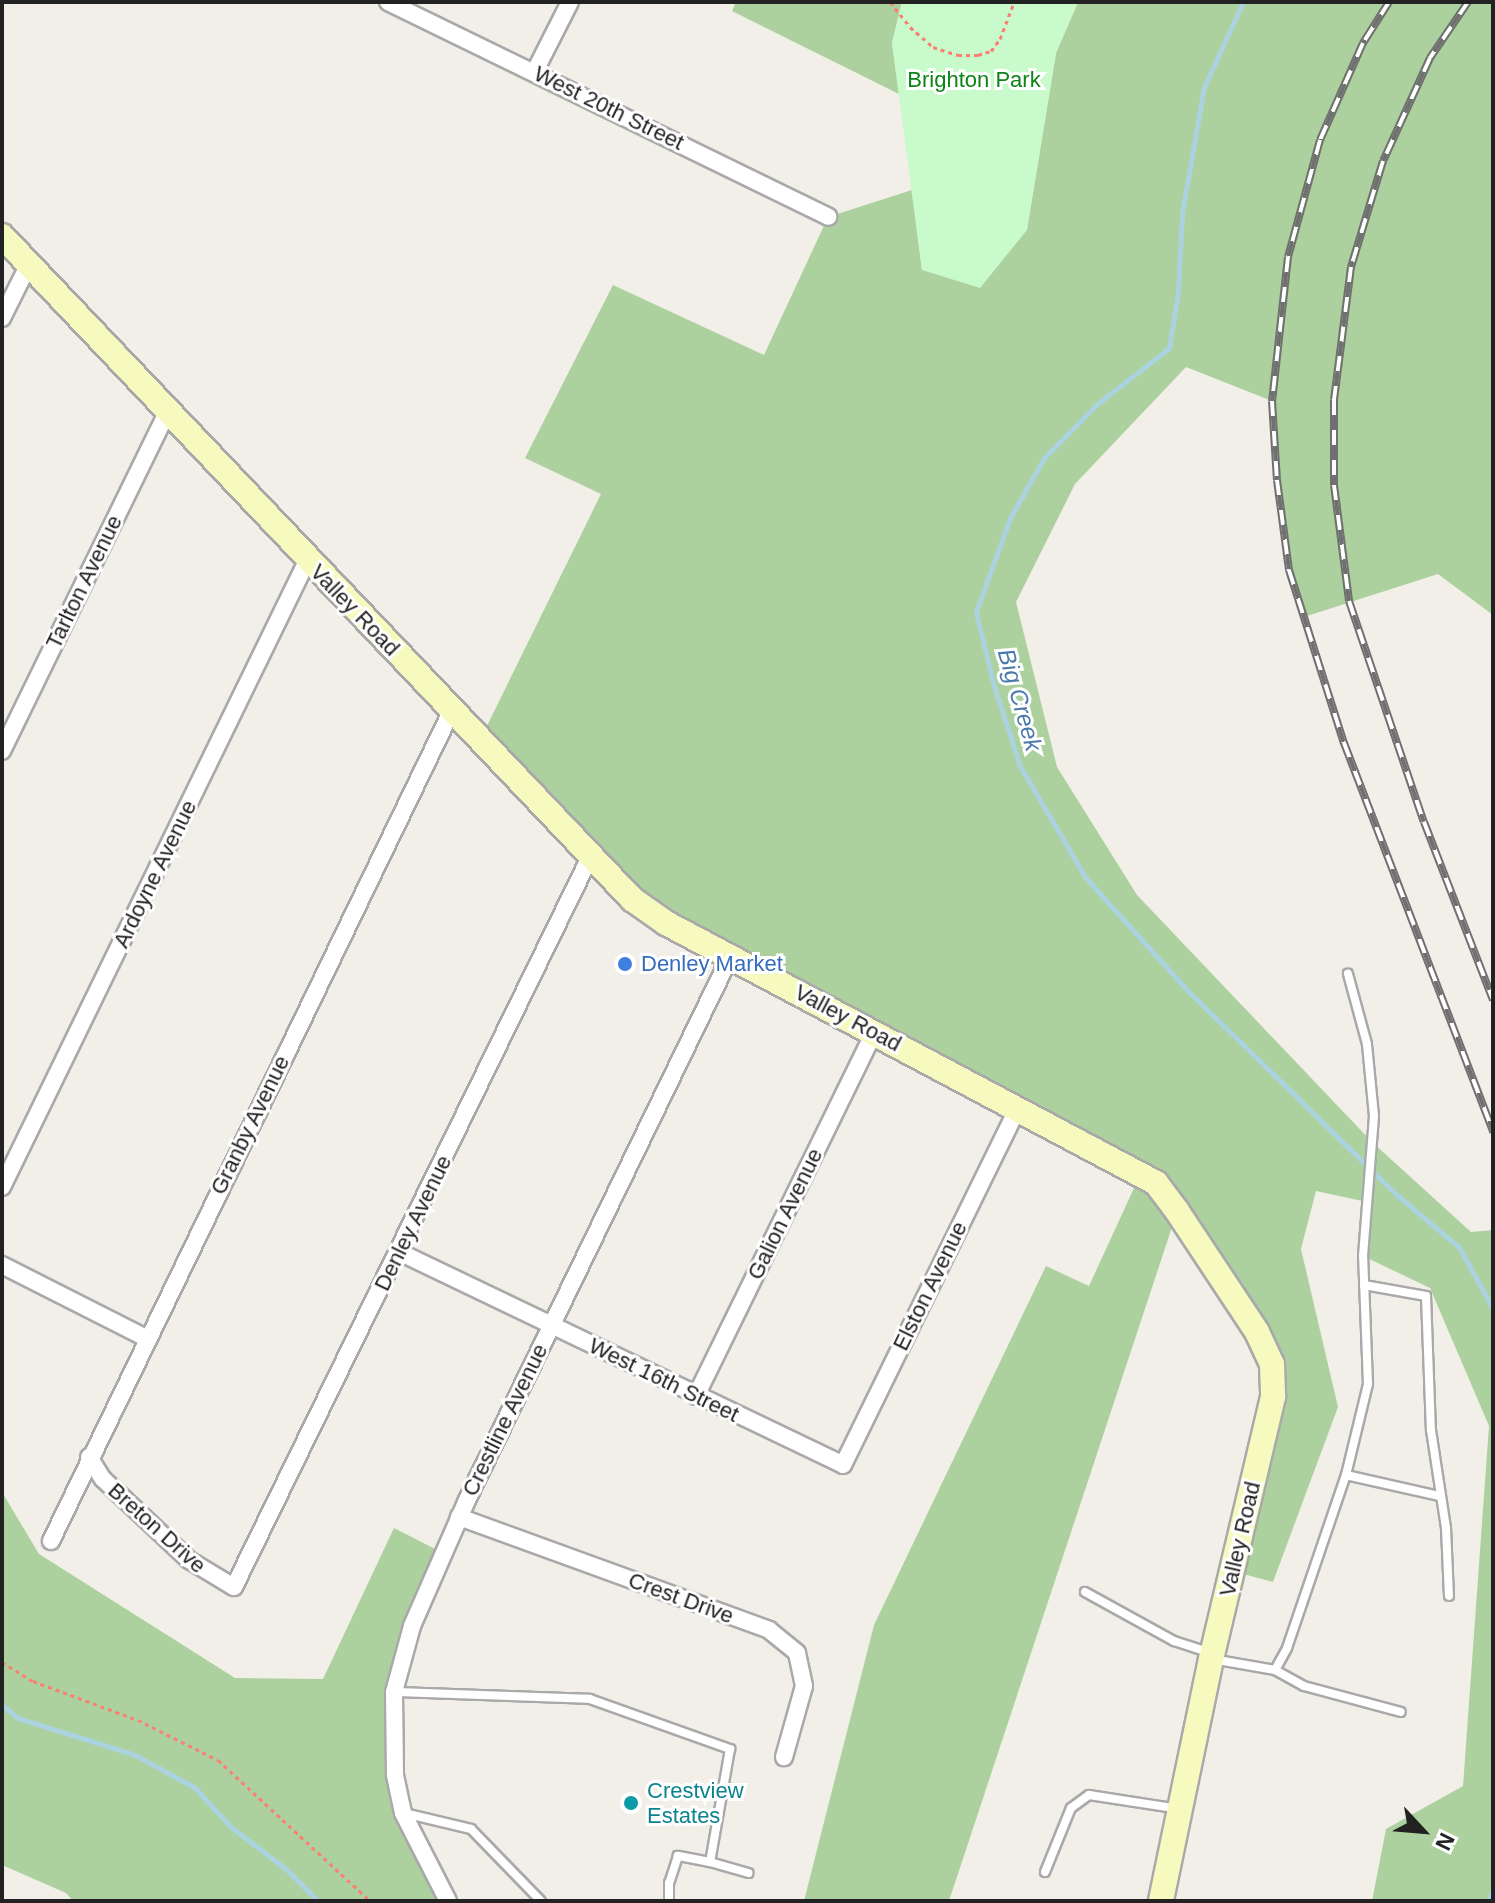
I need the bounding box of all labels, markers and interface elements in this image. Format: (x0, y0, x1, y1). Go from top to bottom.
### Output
street label: West 20th Street (530, 60, 688, 156)
park label: Brighton Park (907, 67, 1041, 93)
street label: Tarlton Avenue (40, 510, 128, 654)
street label: Valley Road (305, 559, 405, 661)
water label: Big Creek (992, 645, 1048, 755)
street label: Ardoyne Avenue (108, 795, 202, 953)
place label: Denley Market (641, 951, 783, 977)
marker: Denley Market (616, 955, 634, 973)
street label: Valley Road (790, 979, 906, 1057)
street label: Granby Avenue (205, 1051, 295, 1199)
street label: Galion Avenue (742, 1144, 828, 1284)
street label: Denley Avenue (369, 1150, 457, 1296)
street label: Elston Avenue (887, 1217, 973, 1355)
street label: West 16th Street (585, 1332, 743, 1428)
street label: Crestline Avenue (457, 1339, 553, 1501)
street label: Breton Drive (103, 1477, 211, 1579)
street label: Valley Road (1214, 1479, 1266, 1599)
street label: Crest Drive (625, 1567, 737, 1629)
place label: Crestview Estates (647, 1777, 744, 1828)
north arrow (1383, 1791, 1463, 1871)
marker: Crestview Estates (622, 1794, 640, 1812)
text: N (1430, 1829, 1460, 1854)

